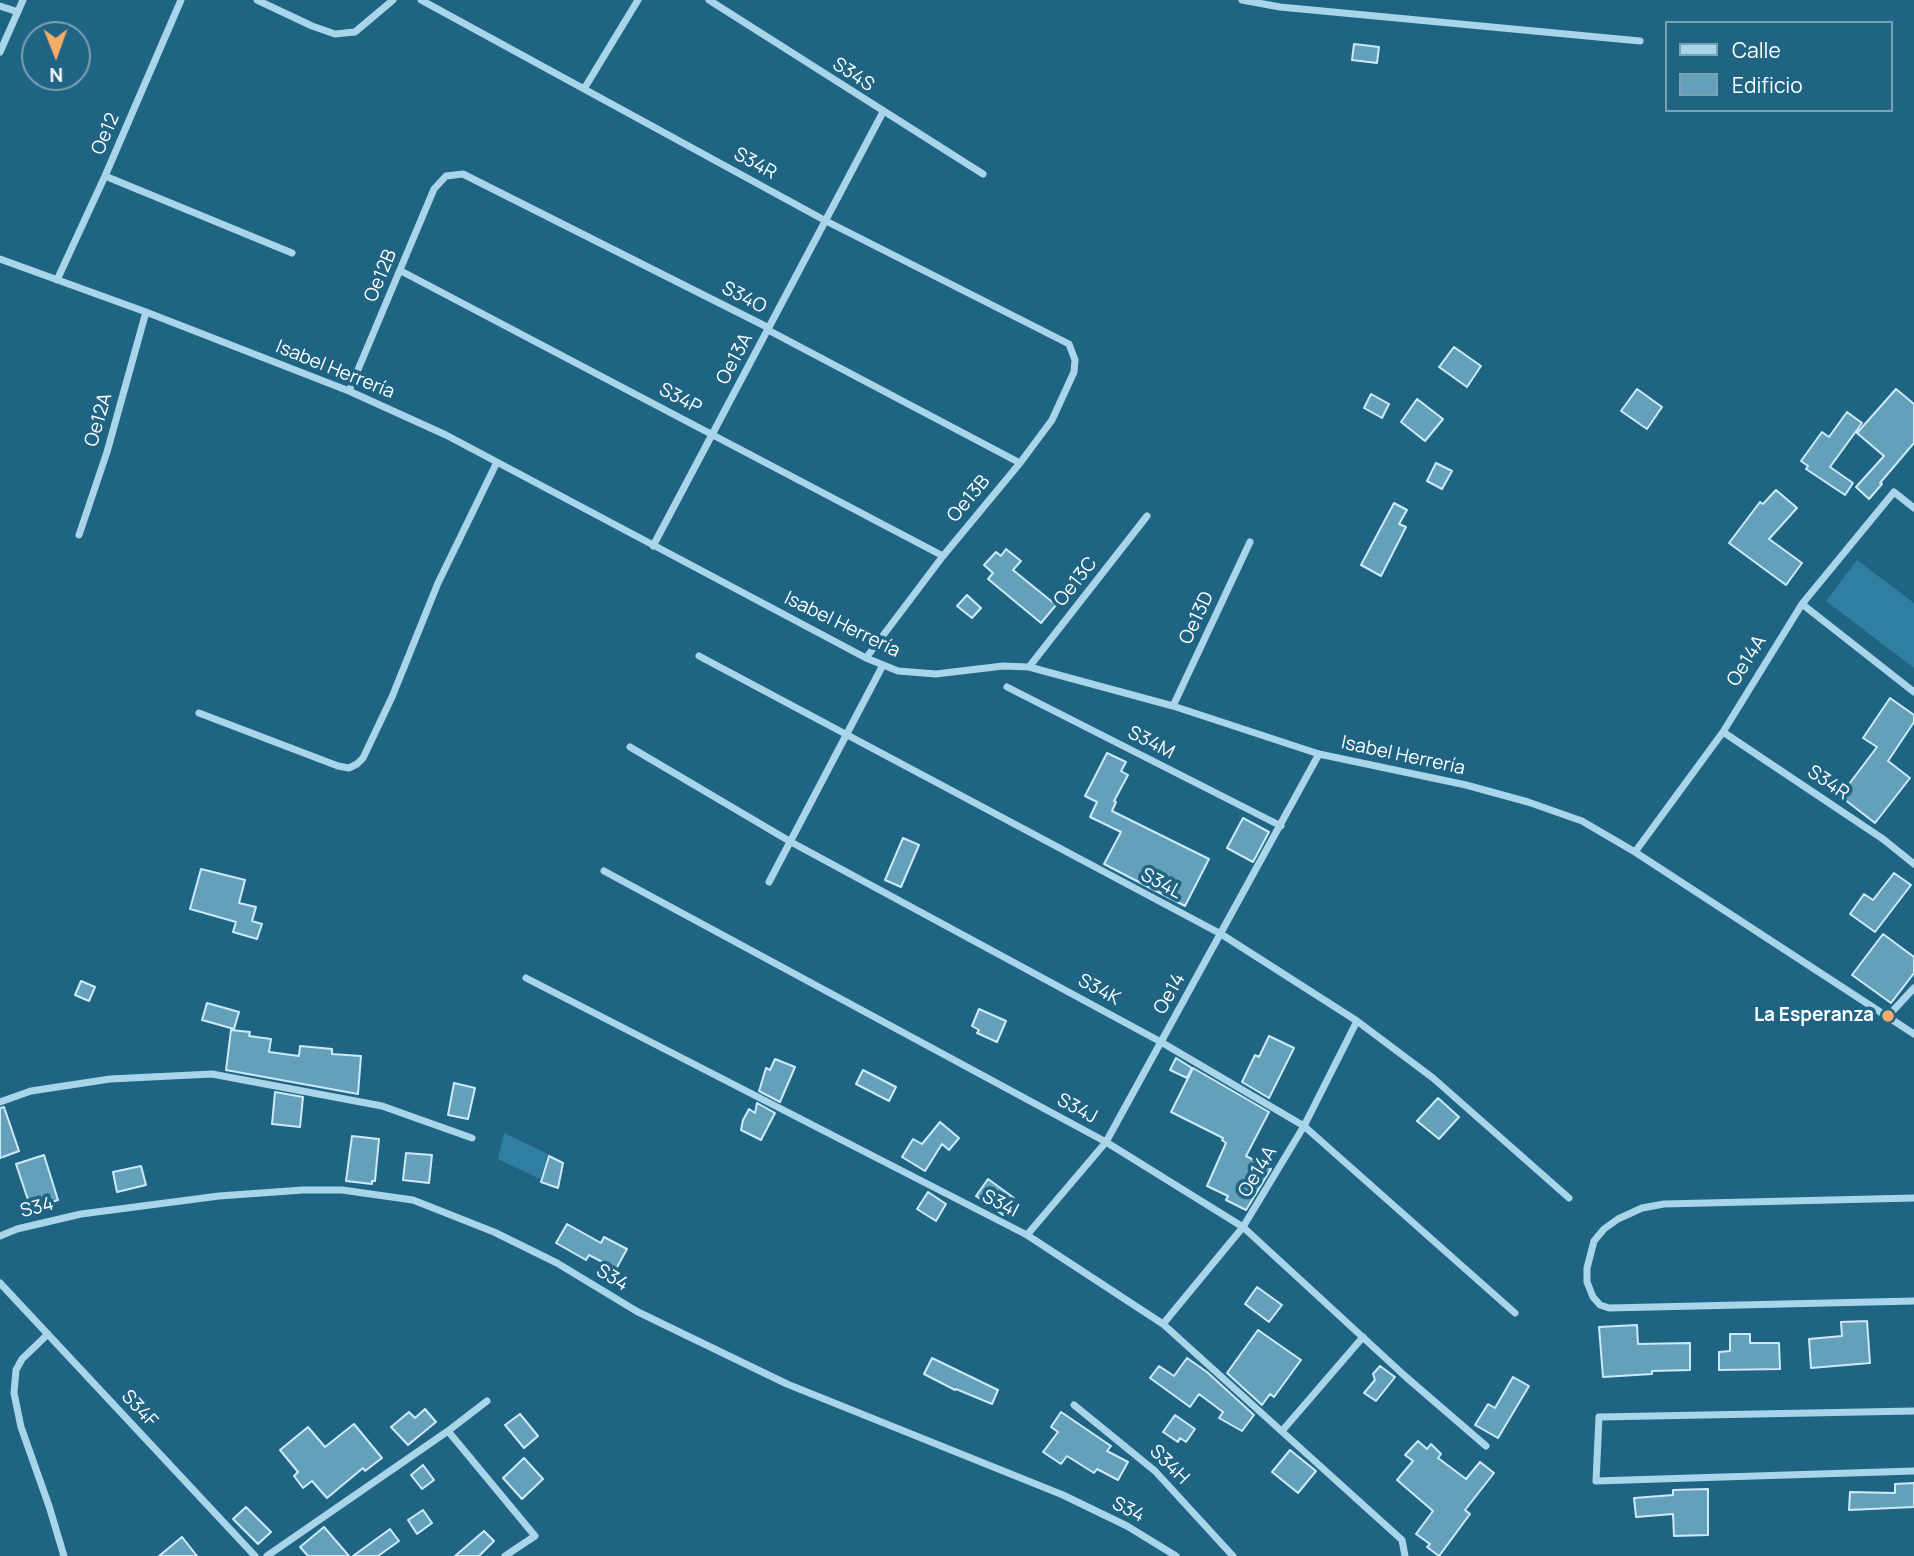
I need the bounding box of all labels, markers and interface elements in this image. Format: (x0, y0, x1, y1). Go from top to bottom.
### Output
north arrow (21, 21, 91, 91)
legend (1666, 21, 1893, 112)
text: Calle (1732, 36, 1781, 64)
street label: S34S (828, 53, 878, 97)
text: N (49, 62, 63, 88)
text: Edificio (1732, 71, 1803, 99)
street label: Oe12 (87, 110, 125, 158)
street label: S34R (730, 143, 780, 185)
street label: Oe12B (360, 246, 402, 306)
street label: S34O (718, 277, 770, 319)
street label: Oe13A (712, 329, 758, 389)
street label: Isabel Herrería (272, 336, 398, 404)
street label: S34P (655, 378, 705, 420)
street label: Oe12A (80, 391, 118, 449)
street label: Oe13B (943, 471, 995, 527)
street label: Oe13C (1050, 553, 1102, 611)
street label: Isabel Herrería (780, 587, 904, 663)
street label: Oe13D (1175, 588, 1219, 648)
street label: Oe14A (1723, 631, 1771, 691)
street label: S34M (1124, 722, 1178, 764)
street label: Isabel Herrería (1339, 732, 1467, 780)
street label: S34R (1803, 761, 1853, 805)
street label: S34L (1137, 864, 1185, 904)
street label: S34K (1074, 969, 1124, 1011)
street label: Oe14 (1149, 969, 1191, 1019)
place label: La Esperanza (1754, 1005, 1874, 1027)
marker: La Esperanza (1880, 1008, 1896, 1024)
street label: S34J (1053, 1089, 1101, 1129)
street label: Oe14A (1234, 1142, 1282, 1202)
street label: S34I (978, 1185, 1022, 1223)
street label: S34 (18, 1193, 56, 1223)
street label: S34 (592, 1260, 632, 1296)
street label: S34F (116, 1386, 162, 1432)
street label: S34H (1145, 1441, 1193, 1489)
street label: S34 (1108, 1492, 1148, 1528)

